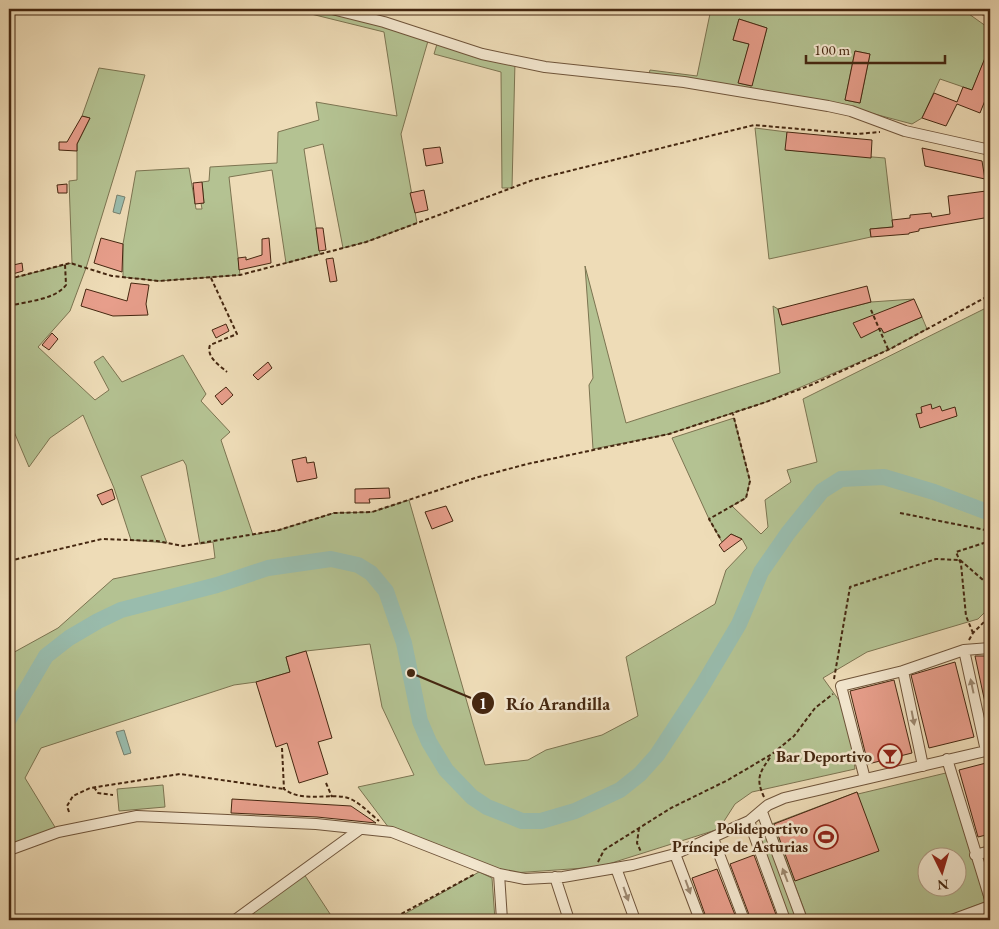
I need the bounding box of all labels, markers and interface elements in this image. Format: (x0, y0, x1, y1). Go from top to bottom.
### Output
scale bar (806, 32, 945, 64)
text: 100 m (814, 40, 851, 59)
one-way arrow (968, 678, 976, 693)
callout: Río Arandilla (471, 687, 620, 720)
text: Río Arandilla (506, 692, 610, 715)
text: 1 (479, 694, 487, 713)
one-way arrow (909, 710, 917, 726)
bar icon: Bar Deportivo (877, 743, 903, 769)
place label: Bar Deportivo (776, 746, 872, 767)
place label: Polideportivo Príncipe de Asturias (672, 818, 808, 857)
sports icon: Polideportivo Príncipe de Asturias (813, 824, 839, 850)
north arrow (916, 846, 966, 896)
one-way arrow (781, 867, 788, 882)
text: N (936, 875, 950, 894)
one-way arrow (684, 880, 692, 895)
one-way arrow (622, 887, 630, 902)

